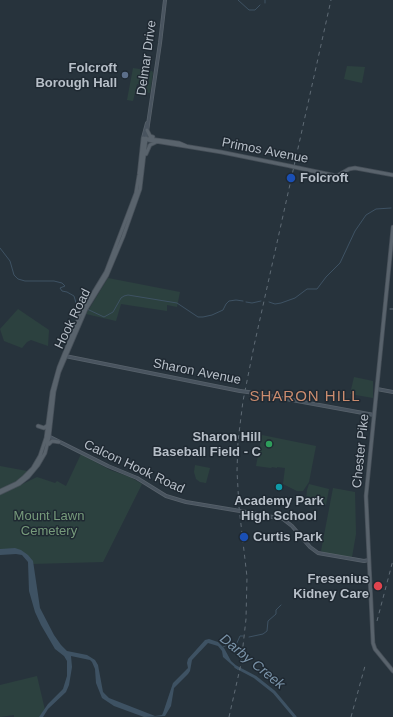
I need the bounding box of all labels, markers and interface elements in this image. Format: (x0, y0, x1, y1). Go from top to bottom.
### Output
street label: Delmar Drive (134, 19, 160, 97)
place label: Folcroft Borough Hall (35, 60, 117, 91)
marker: Folcroft Borough Hall (120, 70, 130, 80)
street label: Primos Avenue (220, 135, 310, 167)
place label: Folcroft (300, 170, 348, 186)
marker: Folcroft (285, 172, 297, 184)
street label: Hook Road (52, 286, 94, 352)
street label: Sharon Avenue (152, 356, 242, 388)
district label: SHARON HILL (249, 388, 361, 406)
street label: Chester Pike (349, 413, 373, 489)
place label: Sharon Hill Baseball Field - C (153, 429, 261, 460)
street label: Calcon Hook Road (81, 437, 187, 497)
marker: Sharon Hill Baseball Field - C (264, 439, 274, 449)
marker: Academy Park High School (274, 482, 284, 492)
place label: Academy Park High School (234, 493, 324, 524)
park label: Mount Lawn Cemetery (14, 508, 84, 539)
place label: Curtis Park (253, 529, 322, 545)
marker: Curtis Park (238, 531, 250, 543)
place label: Fresenius Kidney Care (293, 571, 369, 602)
marker: Fresenius Kidney Care (372, 580, 384, 592)
water label: Darby Creek (216, 631, 288, 693)

